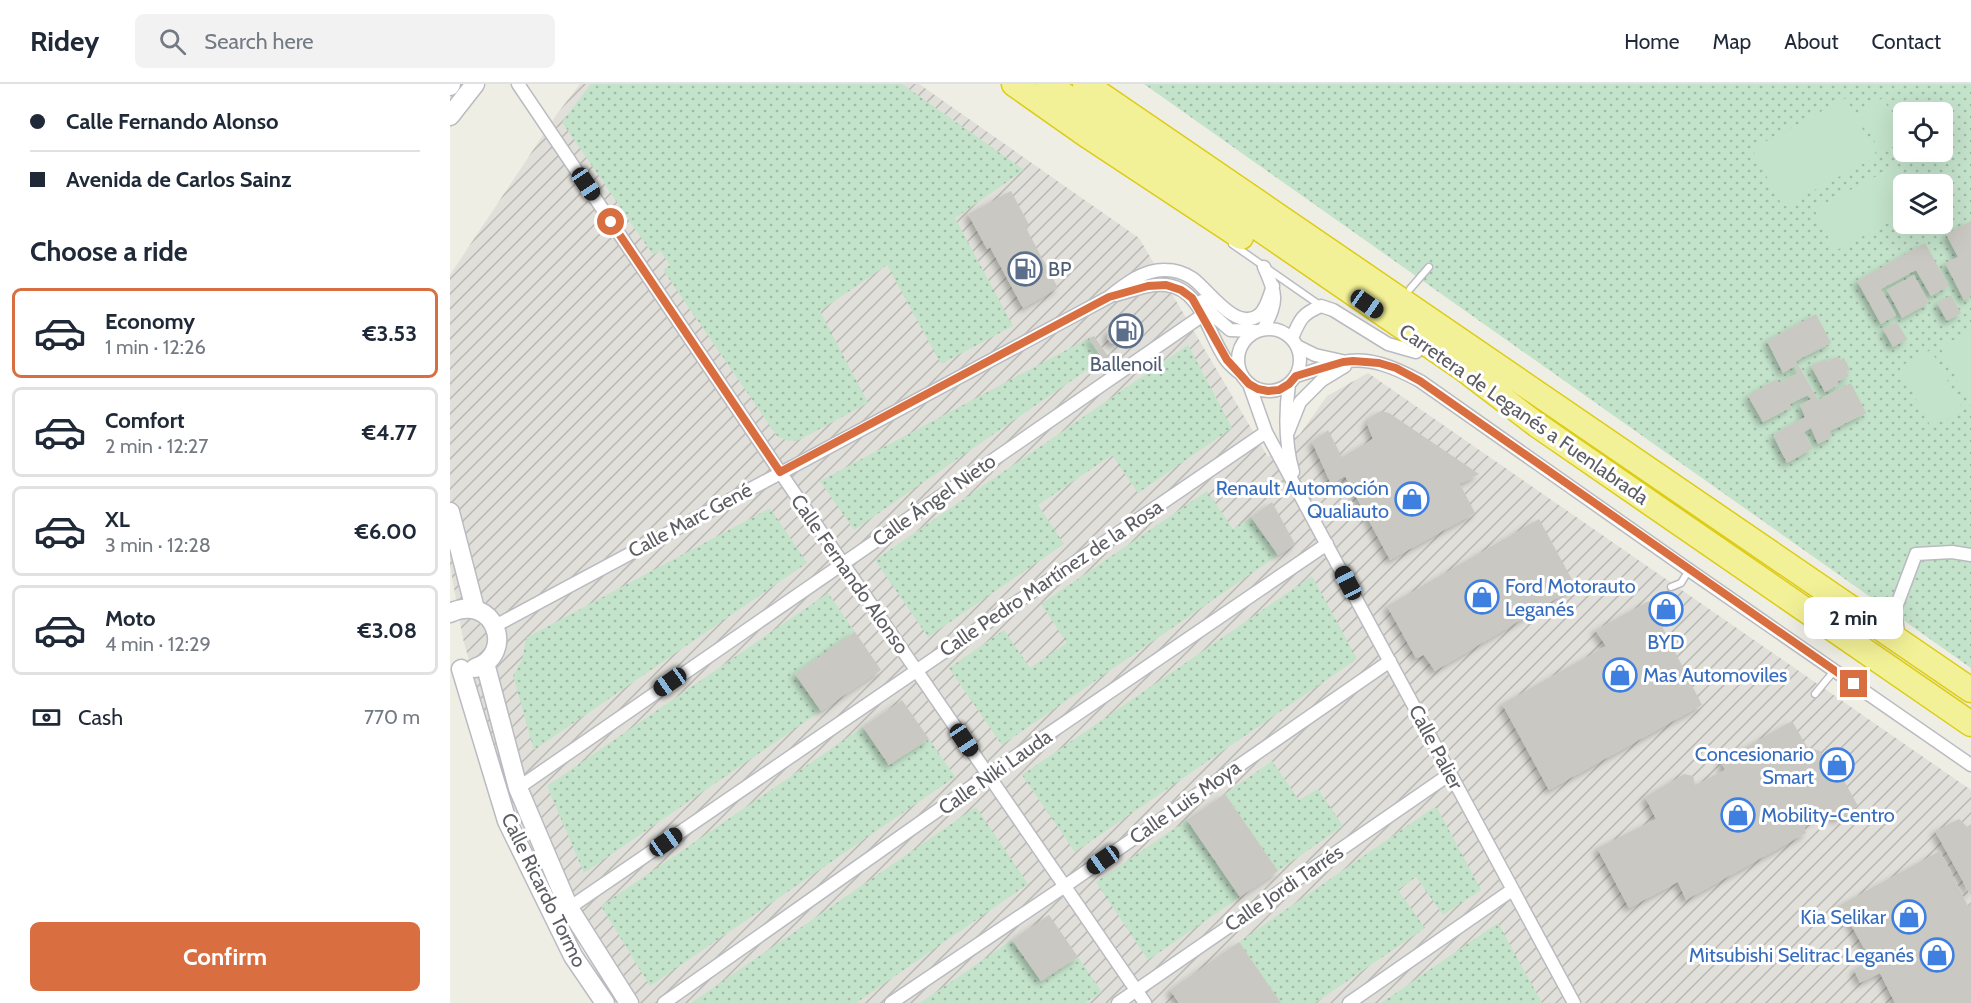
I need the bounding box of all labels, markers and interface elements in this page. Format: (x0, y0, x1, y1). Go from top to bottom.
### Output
search box (135, 14, 555, 68)
text: Ridey (30, 24, 99, 58)
icon: search (156, 25, 189, 58)
text: Search here (204, 28, 314, 55)
text: Home (1624, 29, 1680, 54)
text: Map (1713, 29, 1751, 54)
text: About (1784, 29, 1838, 54)
text: Contact (1871, 29, 1941, 54)
map controls (1893, 102, 1953, 234)
button: locate (1893, 102, 1953, 162)
text: Calle Fernando Alonso (66, 108, 279, 135)
car (568, 164, 604, 204)
text: Avenida de Carlos Sainz (66, 166, 291, 193)
button: layers (1893, 174, 1953, 234)
route start (597, 208, 624, 235)
text: Choose a ride (30, 235, 188, 268)
fuel station icon: BP (1007, 251, 1043, 287)
place label: BP (1048, 257, 1071, 281)
car (1347, 286, 1387, 322)
icon: car (33, 306, 87, 360)
text: Economy (105, 308, 195, 335)
fuel station icon: Ballenoil (1108, 313, 1144, 349)
street label: Carretera de Leganés a Fuenlabrada (1395, 318, 1654, 510)
text: €3.53 (362, 320, 417, 347)
text: 1 min · 12:26 (105, 335, 206, 359)
place label: Ballenoil (1090, 352, 1162, 376)
icon: car (33, 405, 87, 459)
text: Comfort (105, 407, 184, 434)
text: €4.77 (362, 419, 417, 446)
text: 2 min · 12:27 (105, 434, 208, 458)
street label: Calle Ángel Nieto (868, 449, 1000, 551)
place label: Renault Automoción Qualiauto (1216, 476, 1389, 523)
street label: Calle Marc Gené (624, 477, 756, 563)
shop icon: Renault Automoción Qualiauto (1394, 481, 1430, 517)
street label: Calle Fernando Alonso (786, 490, 914, 658)
street label: Calle Pedro Martínez de la Rosa (935, 494, 1167, 662)
icon: car (33, 504, 87, 558)
text: XL (105, 506, 130, 533)
text: €6.00 (355, 518, 417, 545)
text: 3 min · 12:28 (105, 533, 211, 557)
car (1332, 563, 1364, 603)
place label: Ford Motorauto Leganés (1505, 574, 1636, 621)
shop icon: Ford Motorauto Leganés (1464, 579, 1500, 615)
shop icon: BYD (1648, 591, 1684, 627)
callout: 2 min (1804, 597, 1904, 639)
icon: car (33, 603, 87, 657)
text: Moto (105, 605, 156, 632)
text: 2 min (1829, 606, 1878, 630)
text: €3.08 (358, 617, 417, 644)
place label: BYD (1647, 630, 1685, 654)
text: 4 min · 12:29 (105, 632, 211, 656)
shop icon: Mas Automoviles (1602, 657, 1638, 693)
place label: Mas Automoviles (1643, 663, 1787, 687)
car (650, 664, 690, 700)
route end (1840, 670, 1867, 697)
icon: cash (30, 701, 63, 734)
street label: Calle Palier (1404, 701, 1469, 794)
text: Cash (78, 704, 123, 731)
text: 770 m (364, 705, 420, 729)
car (946, 720, 982, 760)
street label: Calle Niki Lauda (934, 724, 1057, 820)
place label: Concesionario Smart (1695, 742, 1814, 789)
shop icon: Concesionario Smart (1819, 747, 1855, 783)
street label: Calle Luis Moya (1125, 755, 1245, 849)
shop icon: Mobility-Centro (1720, 797, 1756, 833)
place label: Mobility-Centro (1761, 803, 1895, 827)
street label: Calle Ricardo Tormo (496, 809, 592, 971)
car (646, 824, 686, 860)
street label: Calle Jordi Tarrés (1220, 840, 1348, 936)
car (1083, 842, 1123, 878)
shop icon: Kia Selikar (1891, 899, 1927, 935)
place label: Kia Selikar (1800, 905, 1887, 929)
button: Confirm (30, 922, 420, 991)
shop icon: Mitsubishi Selitrac Leganés (1919, 937, 1955, 973)
place label: Mitsubishi Selitrac Leganés (1689, 943, 1914, 967)

